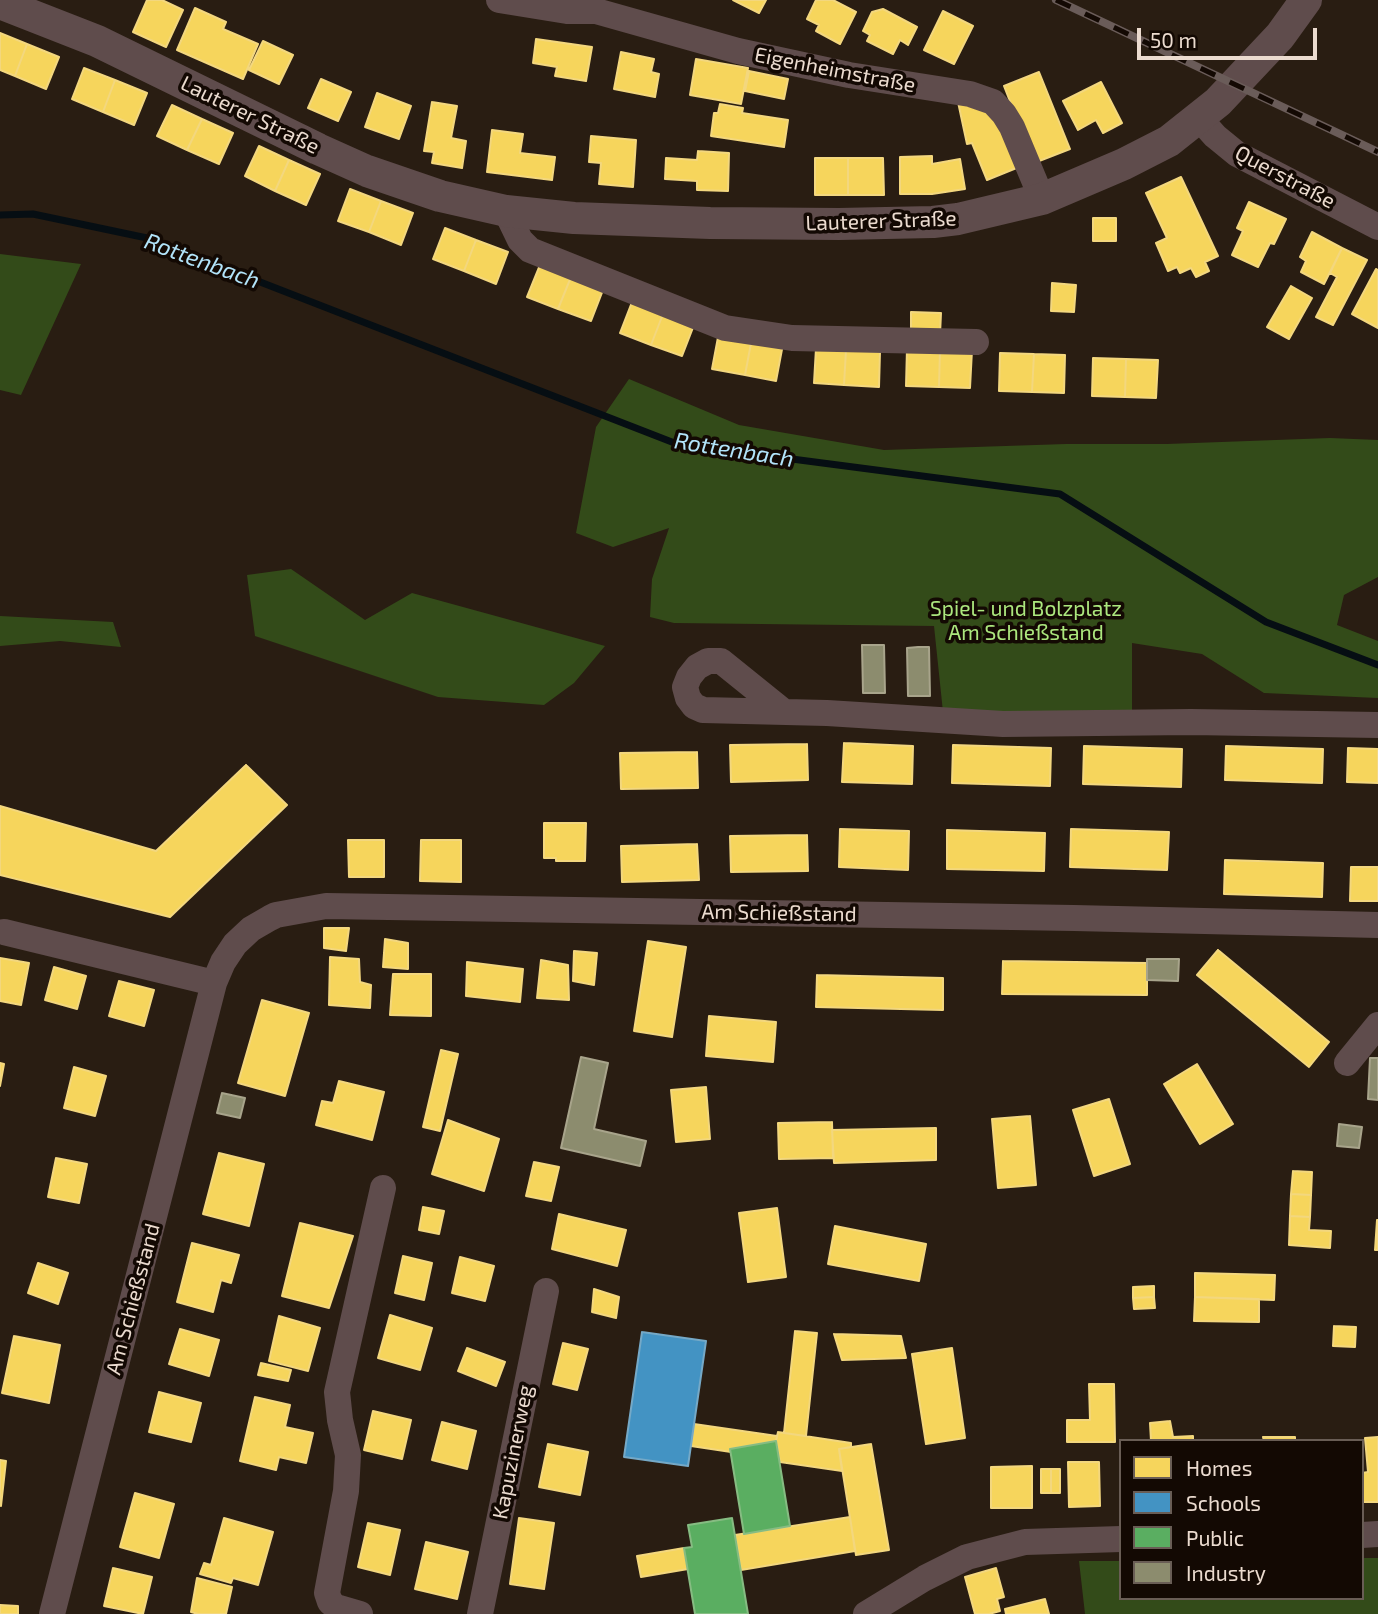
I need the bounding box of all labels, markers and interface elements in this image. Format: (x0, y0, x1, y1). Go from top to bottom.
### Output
scale bar (1140, 14, 1320, 58)
text: 50 m (1150, 27, 1197, 52)
street label: Eigenheimstraße (752, 42, 918, 98)
street label: Lauterer Straße (177, 71, 323, 159)
street label: Querstraße (1231, 140, 1339, 214)
street label: Lauterer Straße (805, 206, 957, 236)
water label: Rottenbach (141, 227, 263, 295)
water label: Rottenbach (672, 427, 796, 473)
park label: Spiel- und Bolzplatz Am Schießstand (930, 596, 1122, 646)
street label: Am Schießstand (701, 899, 857, 927)
street label: Am Schießstand (101, 1221, 165, 1377)
street label: Kapuzinerweg (488, 1383, 538, 1521)
legend (1119, 1439, 1364, 1600)
text: Homes (1186, 1455, 1252, 1480)
text: Schools (1186, 1490, 1261, 1515)
text: Public (1186, 1525, 1244, 1550)
text: Industry (1186, 1560, 1266, 1585)

